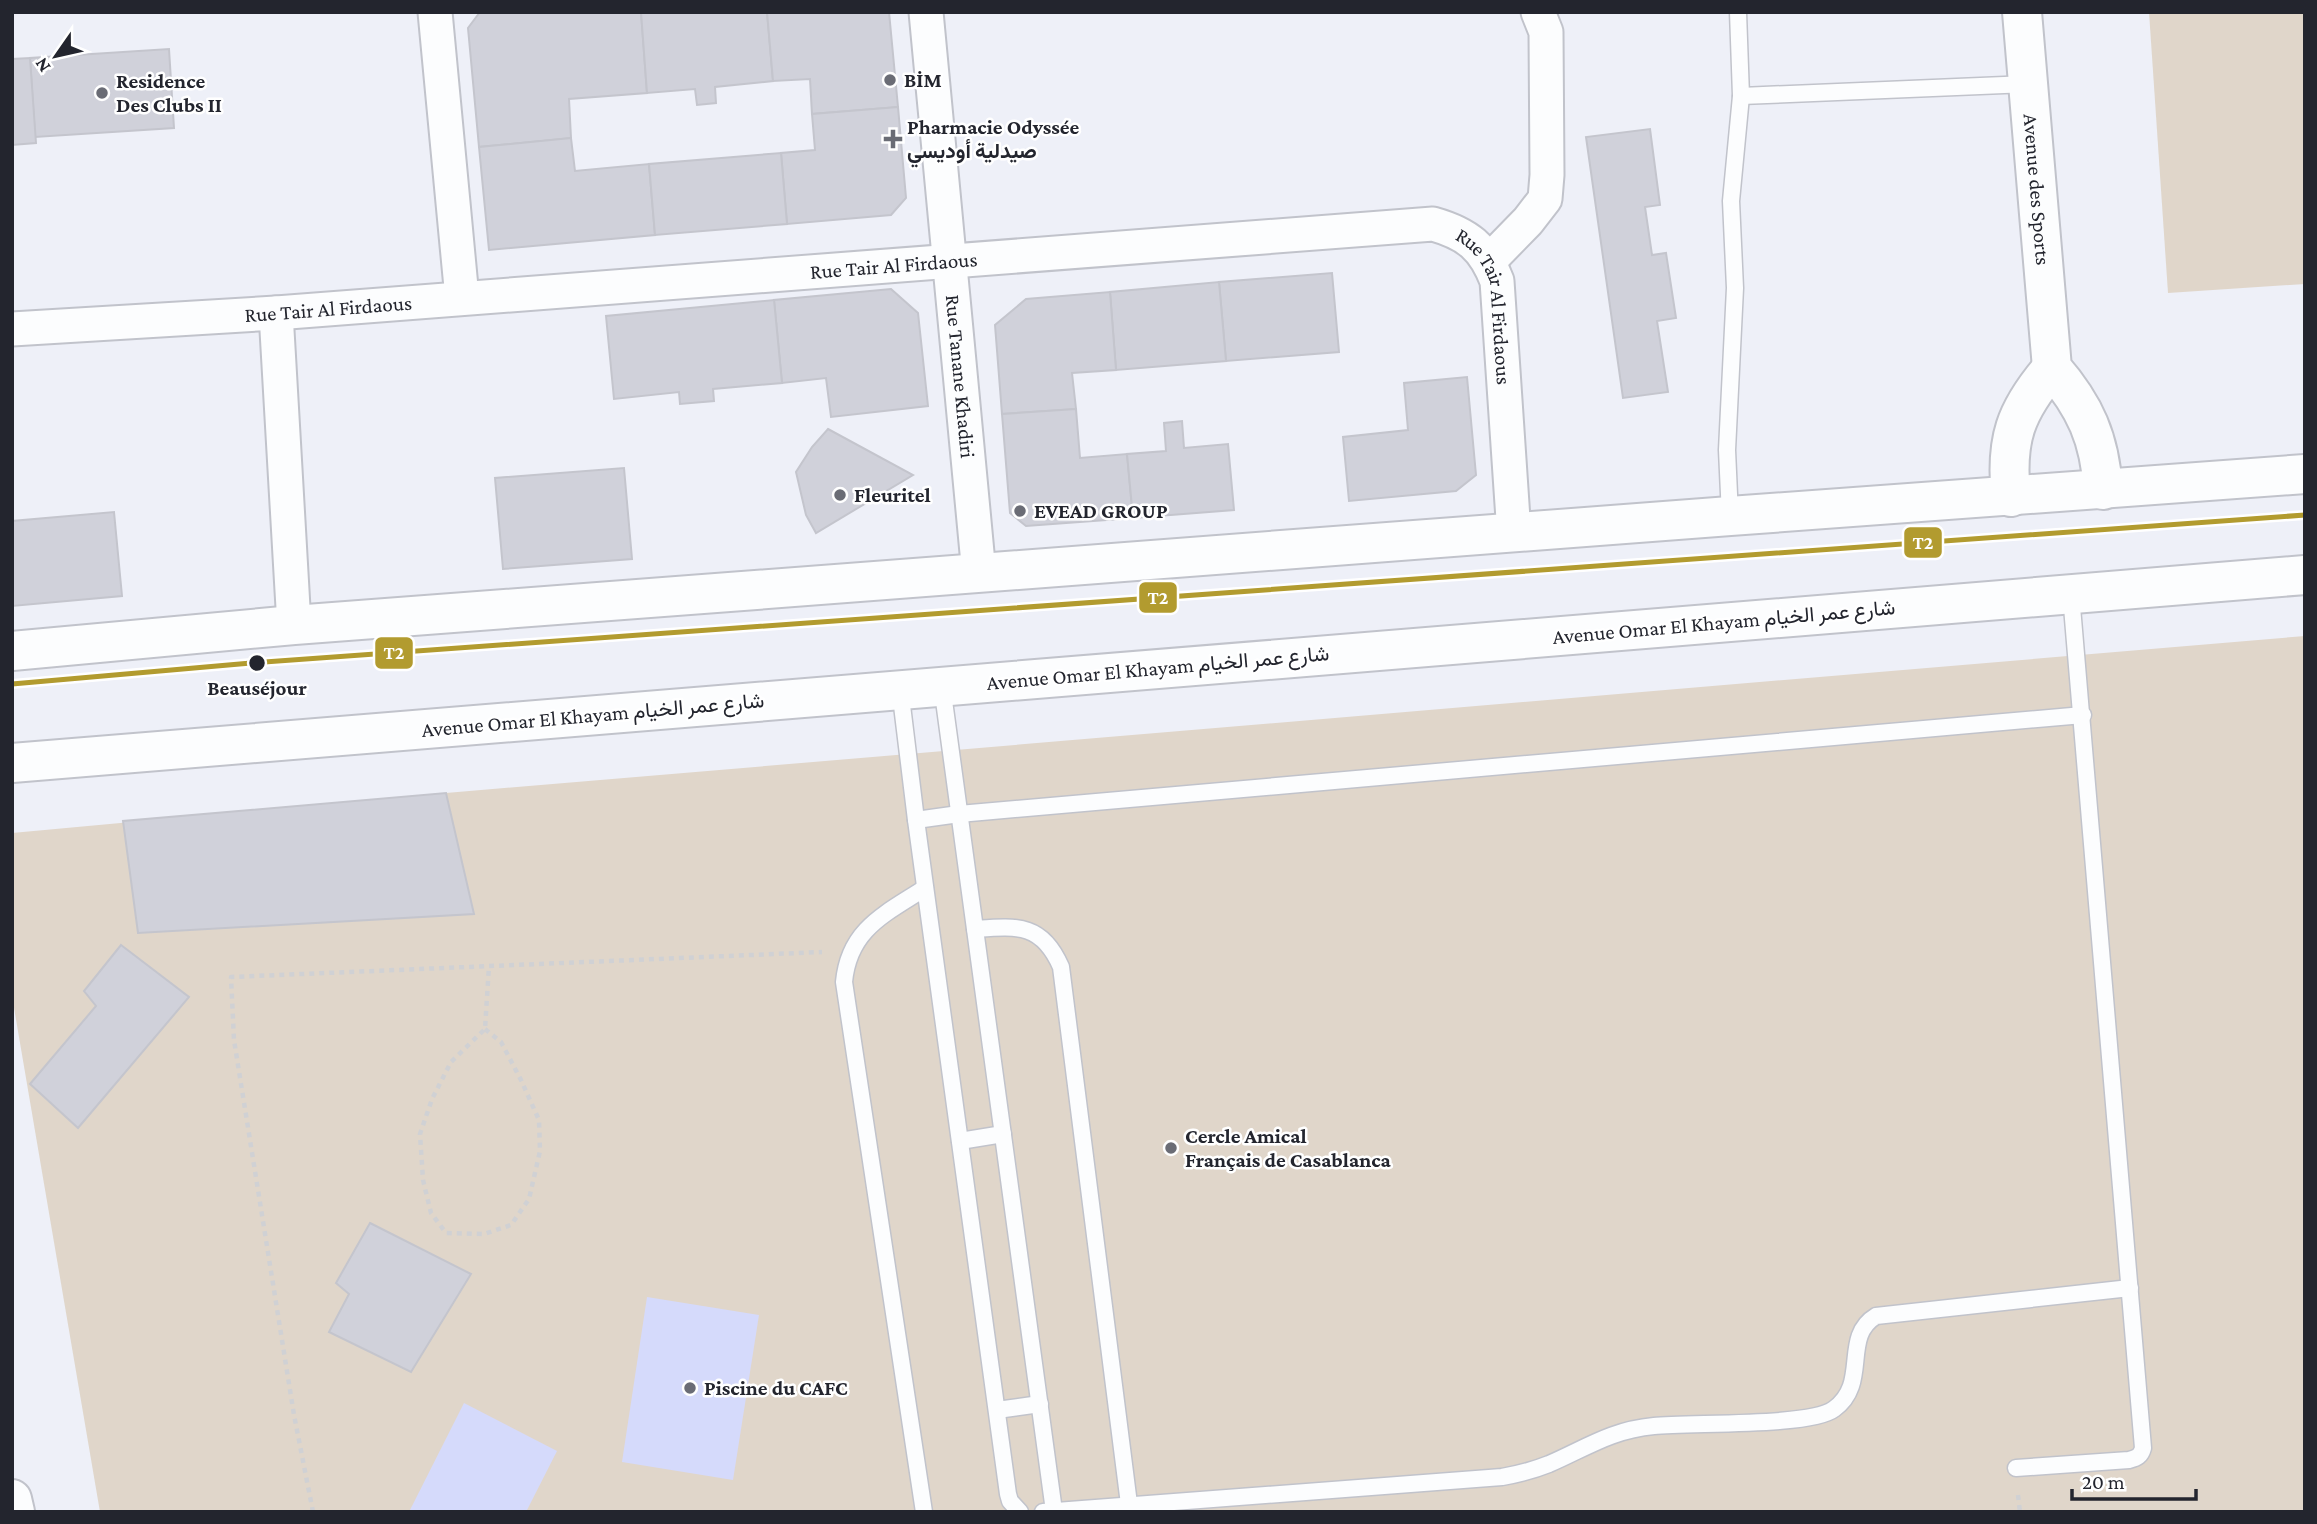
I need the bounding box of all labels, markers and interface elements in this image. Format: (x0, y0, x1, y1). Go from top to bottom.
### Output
north arrow (21, 21, 91, 91)
text: N (30, 54, 55, 76)
place label: BİM (904, 68, 942, 92)
place label: Residence Des Clubs II (116, 69, 222, 117)
marker: BİM (882, 72, 898, 88)
marker: Residence Des Clubs II (94, 85, 110, 101)
street label: Avenue des Sports (2019, 113, 2055, 266)
place label: Pharmacie Odyssée صيدلية أوديسي (907, 115, 1080, 168)
marker: Pharmacie Odyssée صيدلية أوديسي (885, 131, 901, 147)
street label: Rue Tair Al Firdaous (1452, 223, 1516, 386)
street label: Rue Tair Al Firdaous (809, 247, 978, 284)
street label: Rue Tair Al Firdaous (244, 291, 413, 327)
street label: Rue Tanane Khadiri (941, 294, 980, 460)
place label: Fleuritel (854, 483, 931, 507)
marker: Fleuritel (832, 487, 848, 503)
place label: EVEAD GROUP (1034, 499, 1168, 523)
marker: EVEAD GROUP (1012, 503, 1028, 519)
line badge: T2 (1903, 526, 1943, 559)
text: T2 (1912, 532, 1934, 553)
line badge: T2 (1138, 581, 1178, 614)
text: T2 (1147, 587, 1169, 608)
street label: Avenue Omar El Khayam شارع عمر الخيام (1552, 595, 1896, 651)
line badge: T2 (374, 636, 414, 670)
street label: Avenue Omar El Khayam شارع عمر الخيام (986, 641, 1330, 697)
text: T2 (383, 642, 405, 663)
marker: Beauséjour (247, 653, 267, 673)
place label: Beauséjour (207, 676, 307, 700)
street label: Avenue Omar El Khayam شارع عمر الخيام (421, 688, 765, 744)
place label: Cercle Amical Français de Casablanca (1185, 1124, 1392, 1172)
marker: Cercle Amical Français de Casablanca (1163, 1140, 1179, 1156)
place label: Piscine du CAFC (704, 1376, 848, 1400)
marker: Piscine du CAFC (682, 1380, 698, 1396)
scale bar (2072, 1458, 2196, 1502)
text: 20 m (2082, 1470, 2125, 1494)

